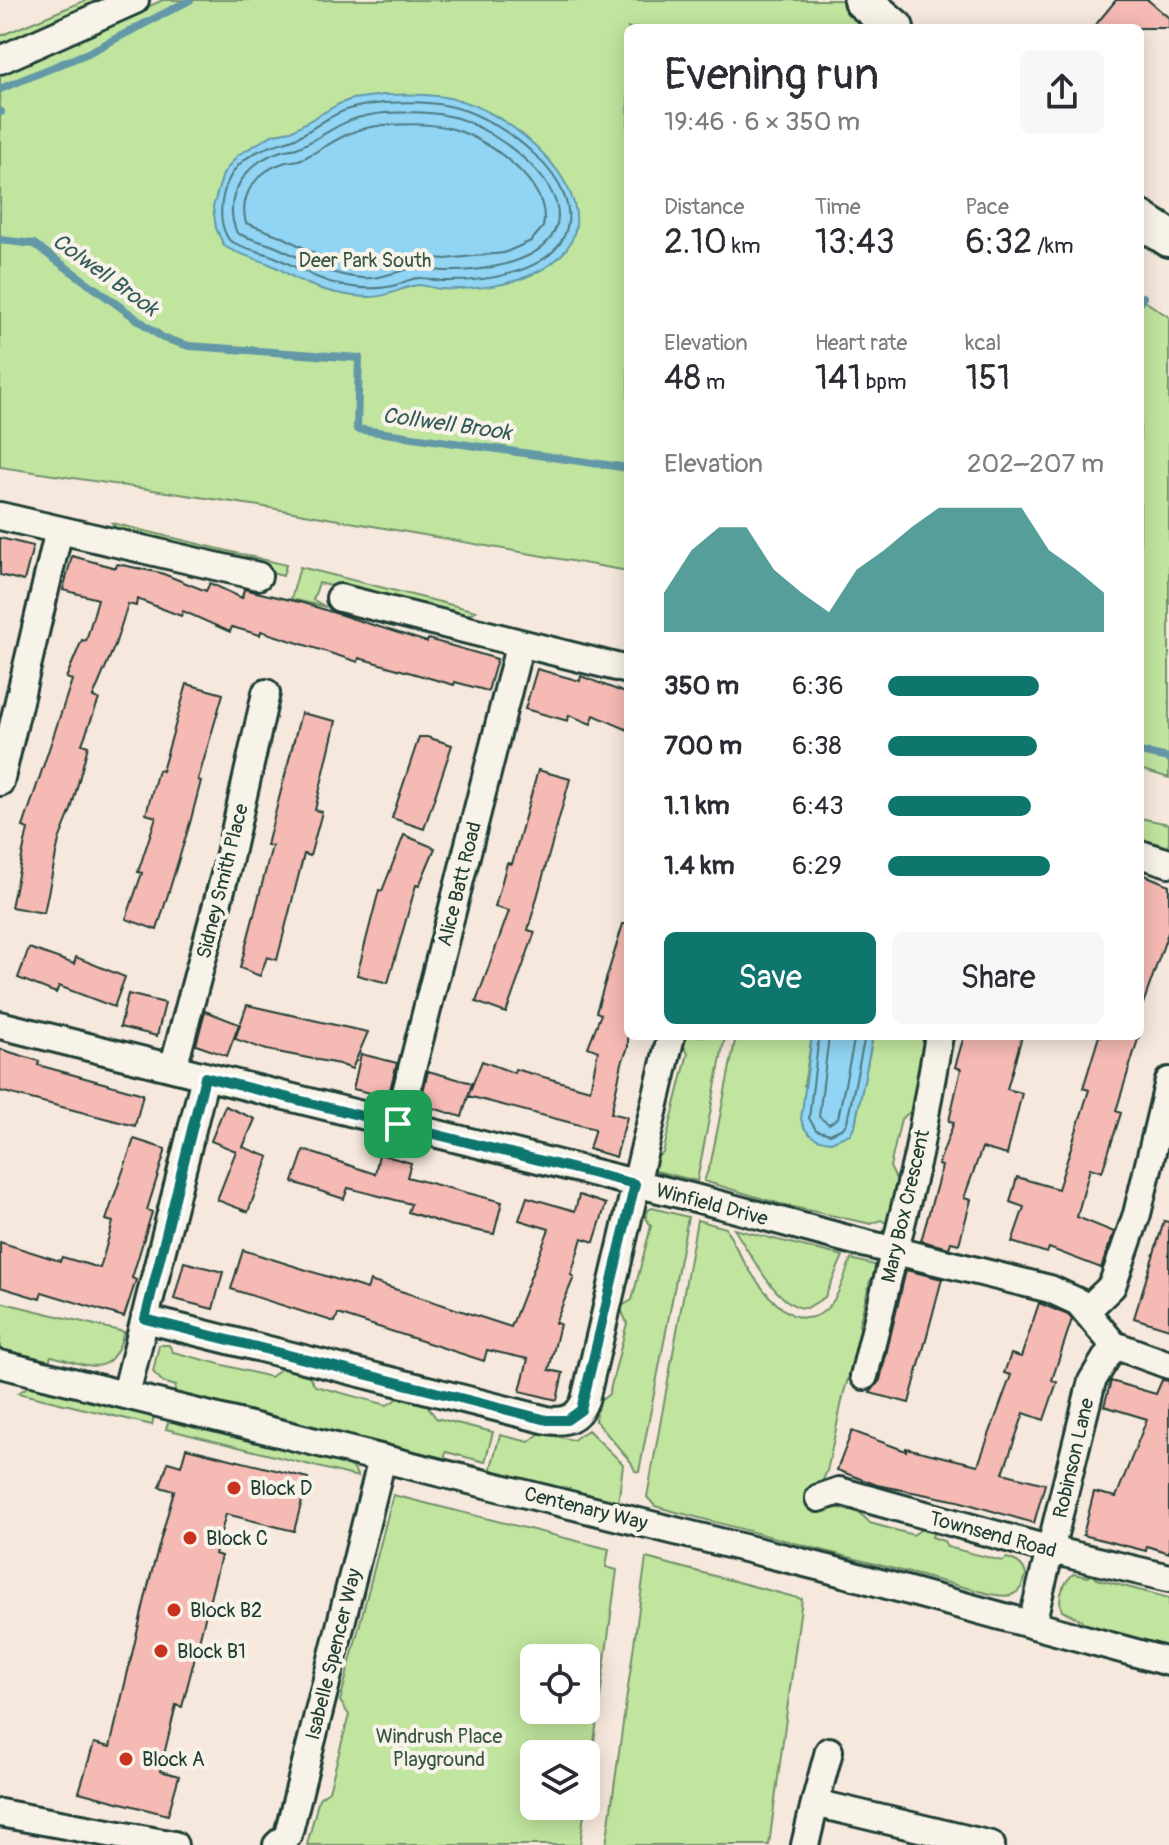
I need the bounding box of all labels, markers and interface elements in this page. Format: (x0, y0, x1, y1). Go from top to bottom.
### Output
text: Evening run (664, 48, 879, 103)
button: share (1020, 50, 1104, 134)
text: 19:46 · 6 × 350 m (664, 106, 860, 138)
text: Distance (664, 193, 744, 221)
text: Time (815, 193, 861, 221)
text: Pace (965, 193, 1009, 221)
text: 2.10 (664, 221, 727, 264)
text: 13:43 (815, 221, 895, 264)
text: 6:32 (965, 221, 1032, 264)
water label: Colwell Brook (47, 227, 165, 324)
text: km (727, 232, 760, 260)
text: /km (1032, 232, 1074, 260)
park label: Deer Park South (299, 248, 432, 273)
text: Elevation (664, 329, 748, 357)
text: Heart rate (815, 329, 907, 357)
text: kcal (965, 329, 1001, 357)
text: 48 (664, 357, 701, 400)
text: 141 (815, 357, 861, 400)
text: 151 (965, 357, 1010, 400)
text: m (701, 368, 725, 396)
text: bpm (861, 368, 906, 396)
water label: Collwell Brook (381, 401, 515, 447)
text: Elevation (664, 448, 763, 480)
text: 202–207 m (967, 448, 1104, 480)
text: 350 m (664, 670, 739, 702)
text: 6:36 (792, 670, 844, 702)
text: 700 m (664, 730, 742, 762)
text: 6:38 (792, 730, 842, 762)
text: 1.1 km (664, 790, 730, 822)
text: 6:43 (792, 790, 844, 822)
street label: Sidney Smith Place (191, 801, 254, 961)
street label: Alice Batt Road (432, 819, 487, 949)
text: 1.4 km (664, 850, 735, 882)
text: 6:29 (792, 850, 842, 882)
button: Save (664, 932, 876, 1024)
button: Share (892, 932, 1104, 1024)
pin (364, 1090, 432, 1158)
icon: arrive (376, 1102, 420, 1146)
street label: Mary Box Crescent (876, 1126, 935, 1285)
street label: Winfield Drive (653, 1178, 771, 1231)
street label: Robinson Lane (1048, 1395, 1099, 1521)
place label: Block D (250, 1476, 312, 1501)
marker: Block D (225, 1479, 243, 1497)
street label: Centenary Way (522, 1481, 650, 1536)
street label: Townsend Road (927, 1506, 1059, 1563)
place label: Block C (206, 1526, 268, 1551)
marker: Block C (181, 1529, 199, 1547)
street label: Isabelle Spencer Way (300, 1565, 367, 1742)
place label: Block B2 (190, 1598, 262, 1623)
marker: Block B2 (165, 1601, 183, 1619)
place label: Block B1 (177, 1639, 246, 1664)
marker: Block B1 (152, 1642, 170, 1660)
map controls (520, 1644, 600, 1820)
button: locate (520, 1644, 600, 1724)
park label: Windrush Place Playground (376, 1724, 502, 1772)
button: layers (520, 1740, 600, 1820)
place label: Block A (142, 1747, 205, 1772)
marker: Block A (117, 1750, 135, 1768)

